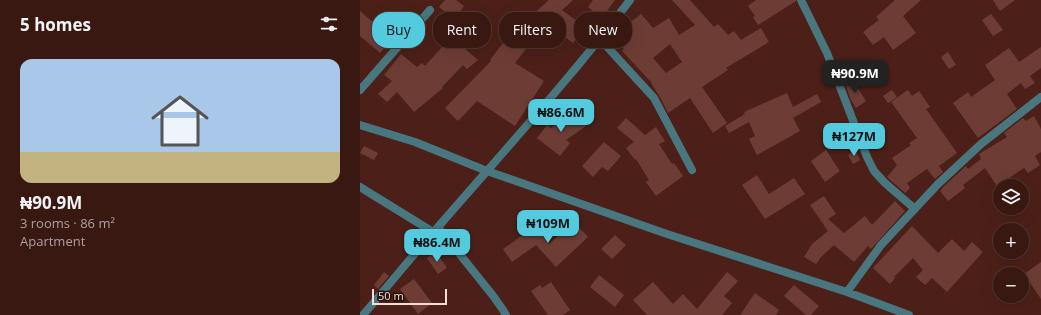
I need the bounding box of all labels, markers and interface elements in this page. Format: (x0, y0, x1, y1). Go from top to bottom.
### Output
chip: Buy (372, 12, 425, 48)
chip: Rent (433, 12, 491, 48)
chip: Filters (499, 12, 566, 48)
chip: New (574, 12, 632, 48)
text: 5 homes (20, 13, 91, 36)
icon: filters (318, 13, 340, 35)
pin: ₦90.9M (822, 60, 888, 94)
text: ₦90.9M (831, 64, 879, 82)
icon: home (144, 85, 216, 157)
pin: ₦86.6M (528, 99, 594, 133)
text: ₦86.6M (537, 103, 585, 121)
pin: ₦127M (826, 123, 882, 157)
text: ₦127M (832, 127, 876, 145)
map controls (993, 179, 1029, 303)
button: layers (993, 179, 1029, 215)
text: ₦90.9M (20, 191, 82, 214)
pin: ₦109M (520, 210, 576, 244)
text: 3 rooms · 86 m² (20, 214, 115, 232)
text: ₦109M (526, 214, 570, 232)
button: + (993, 223, 1029, 259)
pin: ₦86.4M (404, 229, 470, 263)
text: Apartment (20, 232, 85, 250)
text: ₦86.4M (413, 233, 461, 251)
button: − (993, 267, 1029, 303)
scale bar (372, 287, 447, 306)
text: 50 m (378, 288, 404, 303)

